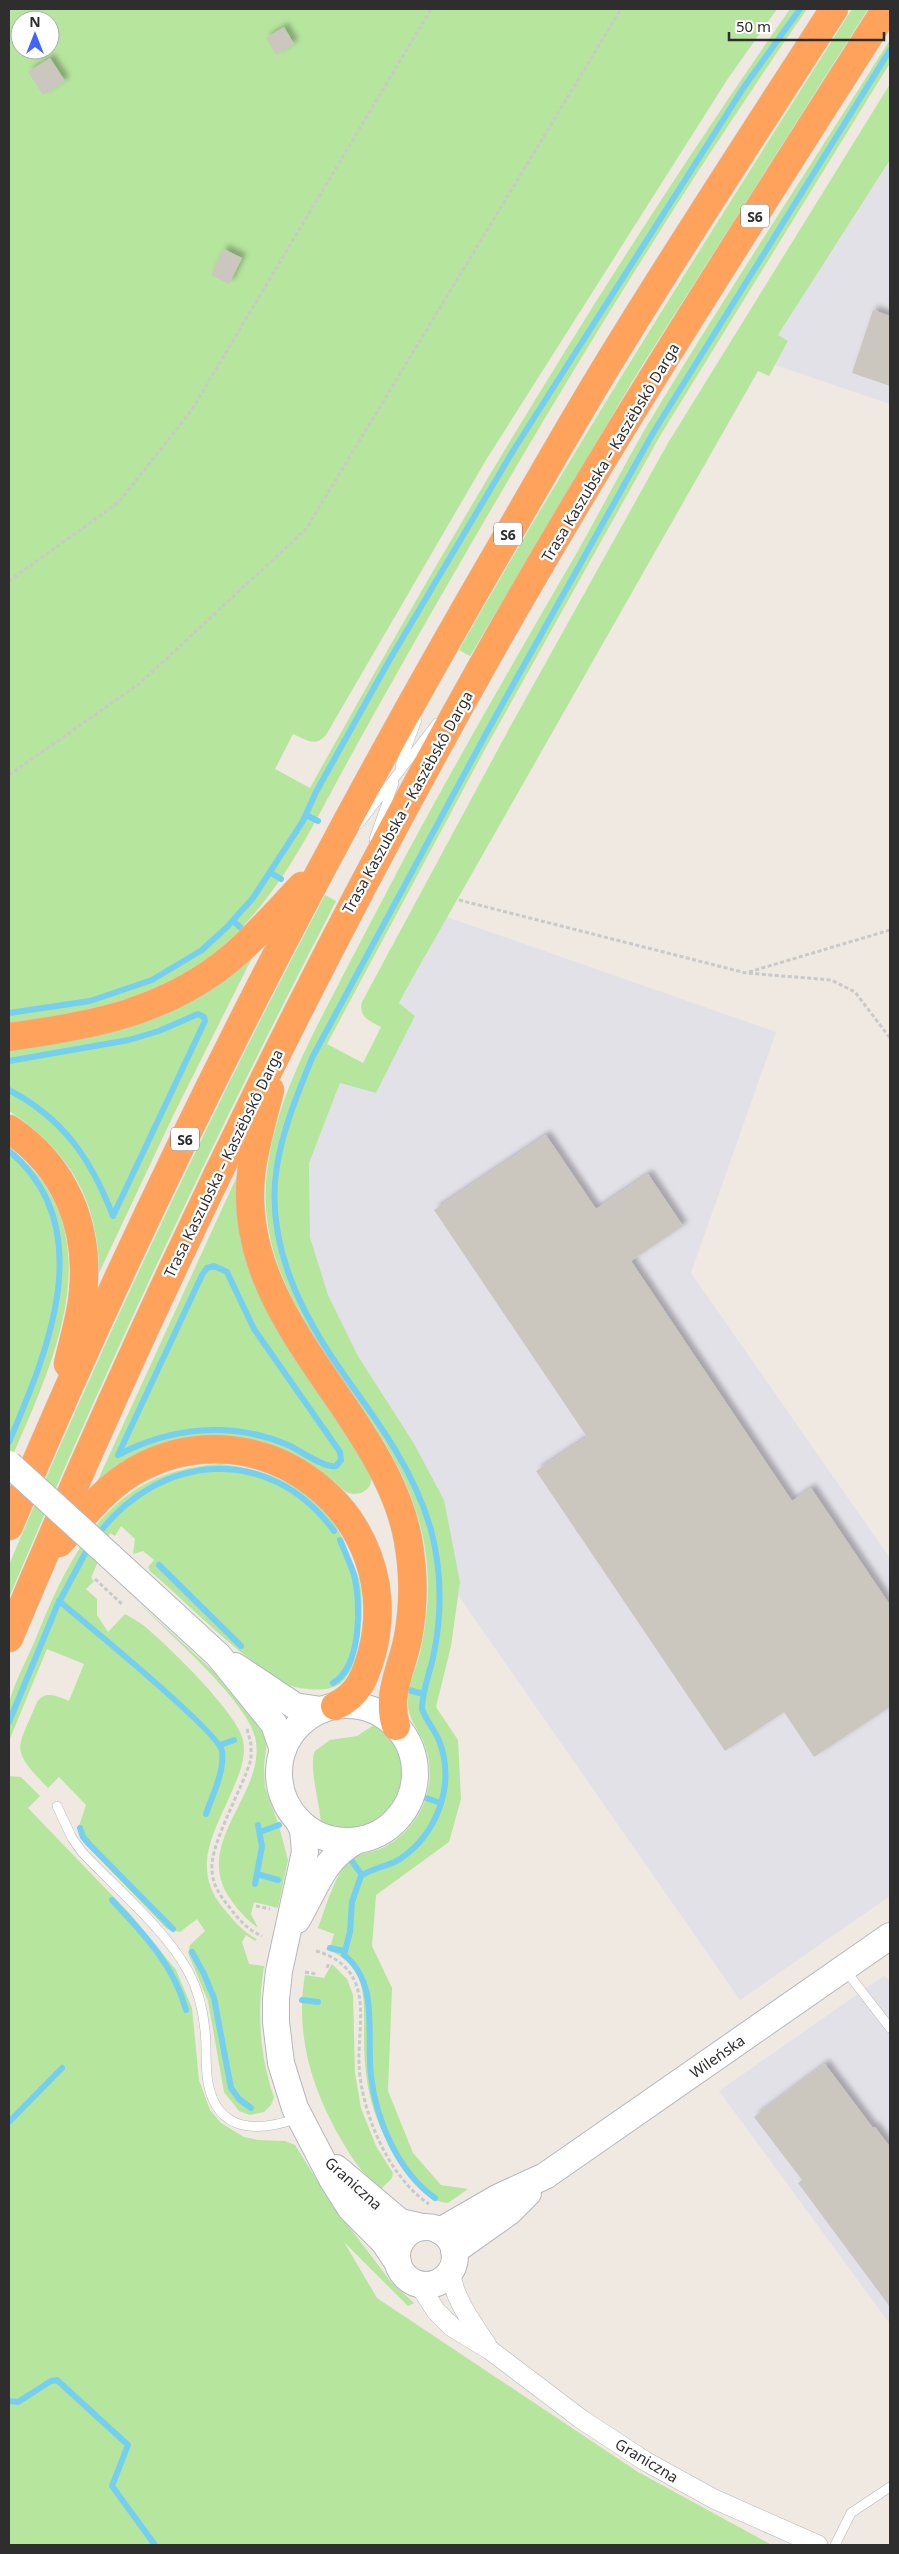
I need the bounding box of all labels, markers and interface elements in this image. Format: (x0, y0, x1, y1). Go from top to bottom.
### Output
north arrow (10, 10, 60, 60)
scale bar (729, 10, 884, 42)
text: N (29, 12, 41, 31)
text: 50 m (736, 16, 771, 36)
road number: S6 (741, 205, 769, 228)
street label: Trasa Kaszubska – Kaszëbskô Darga (537, 339, 683, 565)
road number: S6 (494, 522, 522, 546)
street label: Trasa Kaszubska – Kaszëbskô Darga (337, 687, 477, 917)
street label: Trasa Kaszubska – Kaszëbskô Darga (159, 1046, 287, 1280)
road number: S6 (171, 1128, 199, 1150)
street label: Wileńska (685, 2030, 749, 2082)
street label: Graniczna (321, 2152, 387, 2214)
street label: Graniczna (612, 2433, 682, 2487)

